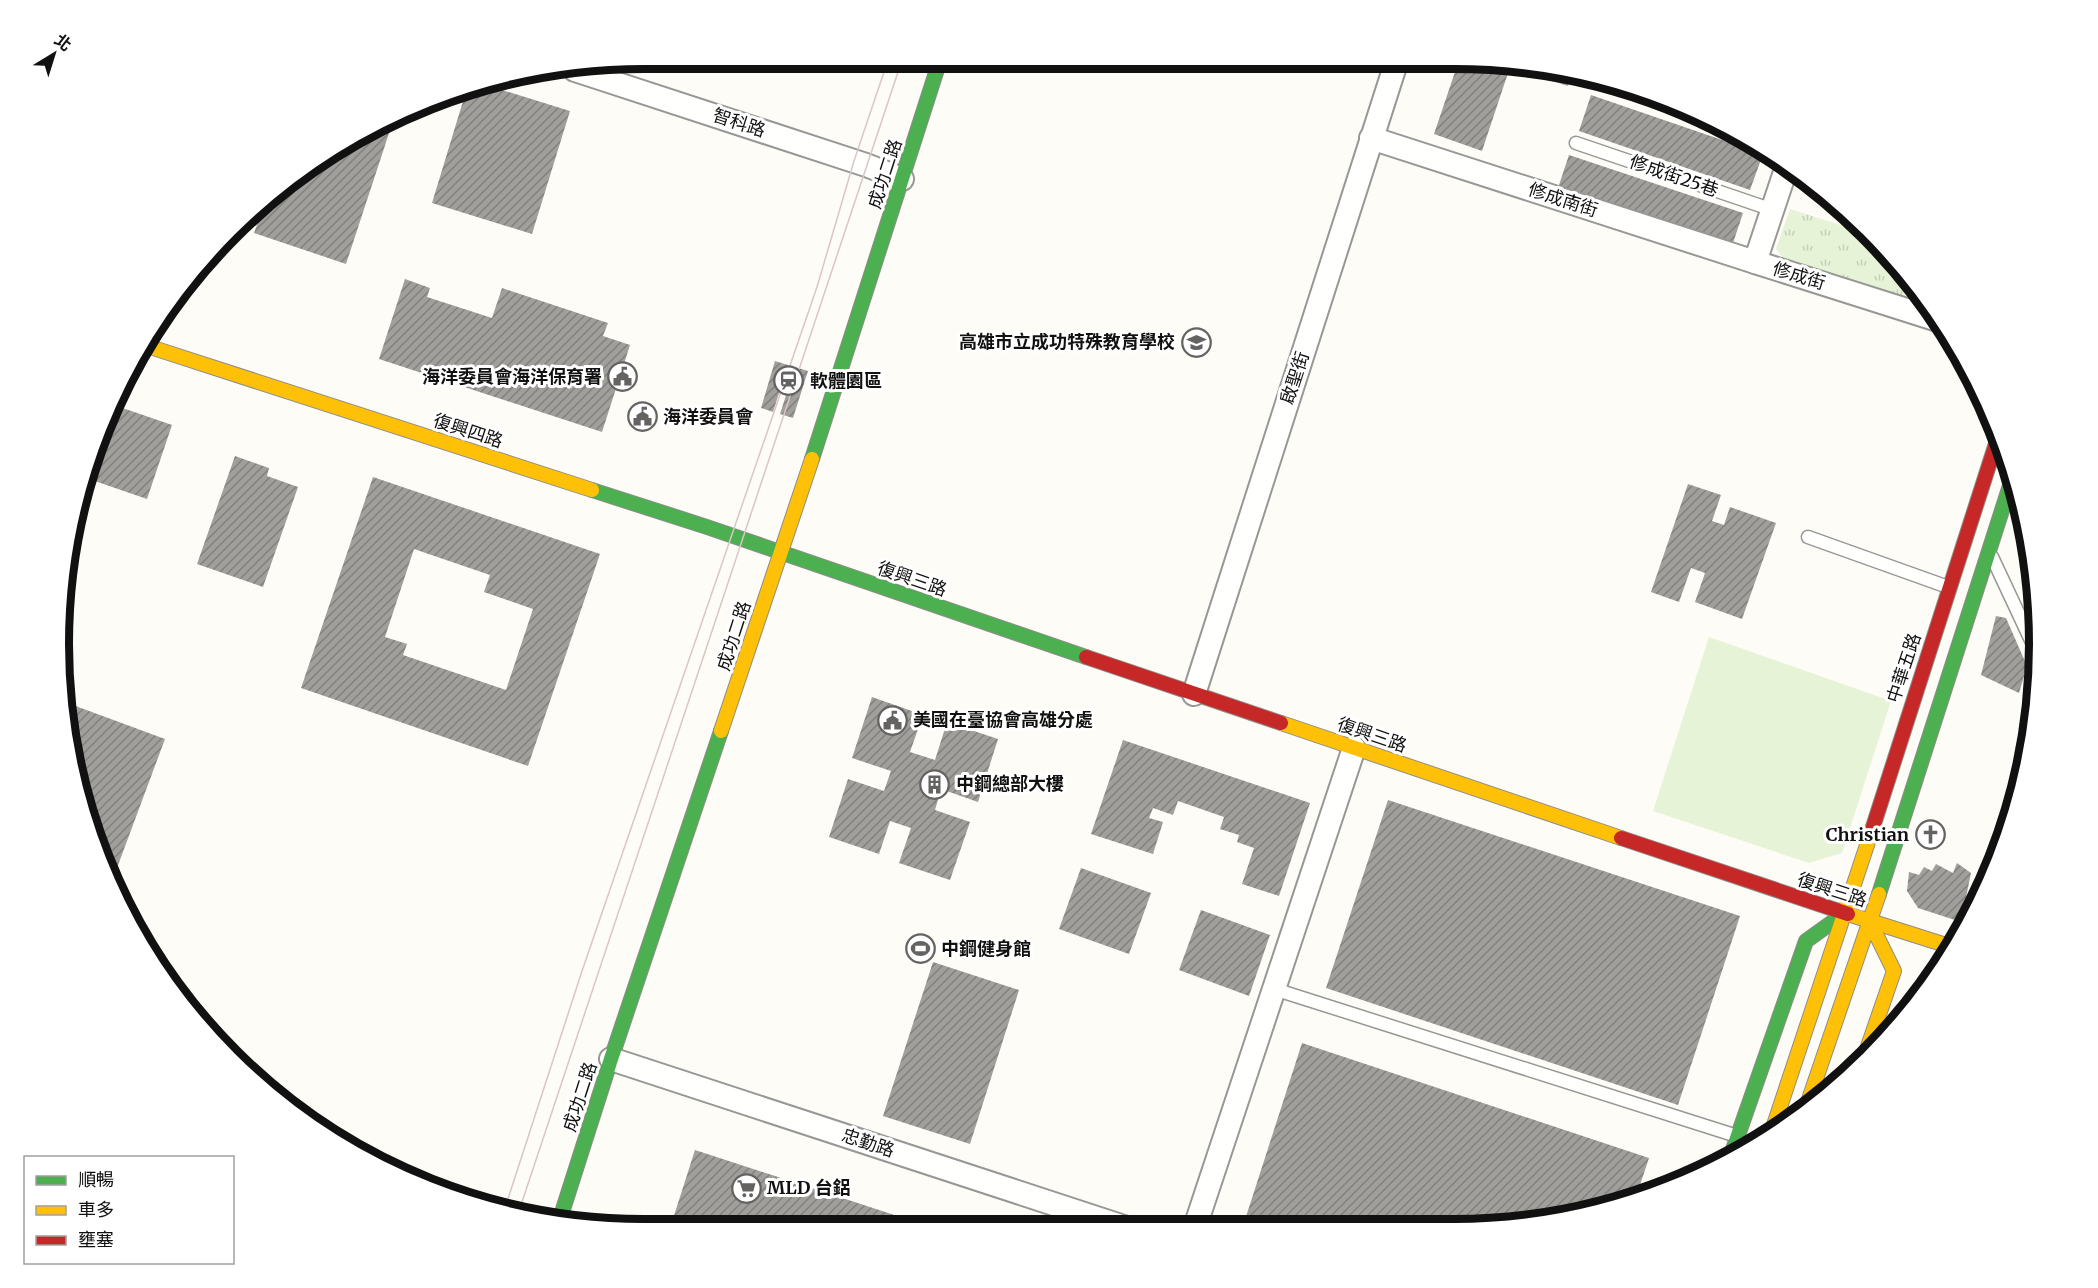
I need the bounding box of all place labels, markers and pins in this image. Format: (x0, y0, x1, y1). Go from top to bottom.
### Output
school or university icon: 高雄市立成功特殊教育學校 (1180, 326, 1212, 358)
place label: 高雄市立成功特殊教育學校 (959, 330, 1175, 353)
public building icon: 海洋委員會海洋保育署 (607, 361, 639, 393)
place label: 海洋委員會海洋保育署 (422, 365, 602, 388)
station icon: 軟體園區 (773, 365, 805, 397)
place label: 軟體園區 (810, 369, 882, 392)
public building icon: 海洋委員會 (626, 401, 658, 433)
place label: 海洋委員會 (663, 405, 754, 428)
public building icon: 美國在臺協會高雄分處 (876, 704, 908, 736)
place label: 美國在臺協會高雄分處 (913, 708, 1093, 731)
building icon: 中鋼總部大樓 (919, 768, 951, 800)
place label: 中鋼總部大樓 (956, 772, 1064, 795)
church icon: Christian (1914, 819, 1946, 851)
place label: Christian (1826, 823, 1909, 846)
sports icon: 中鋼健身館 (904, 933, 936, 965)
place label: 中鋼健身館 (941, 937, 1031, 960)
supermarket icon: MLD 台鋁 (730, 1172, 762, 1204)
place label: MLD 台鋁 (767, 1176, 851, 1199)

